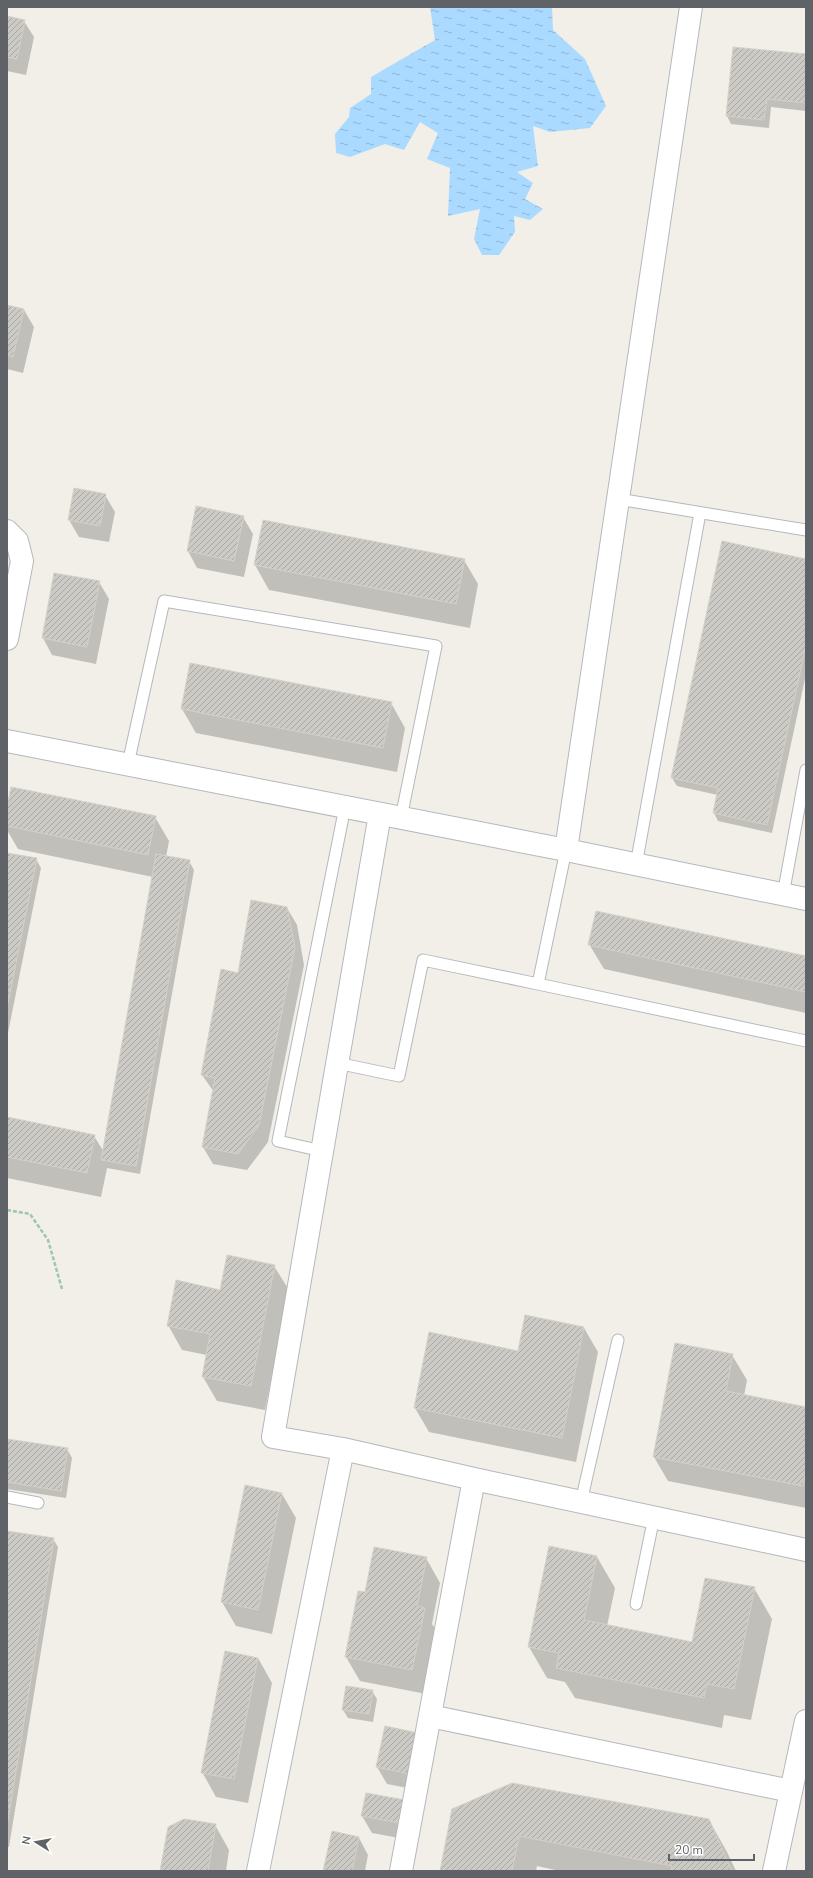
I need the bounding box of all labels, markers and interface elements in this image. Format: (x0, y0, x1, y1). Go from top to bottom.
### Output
north arrow (16, 1822, 56, 1862)
text: N (19, 1835, 35, 1846)
scale bar (669, 1836, 754, 1862)
text: 20 m (675, 1842, 703, 1858)

